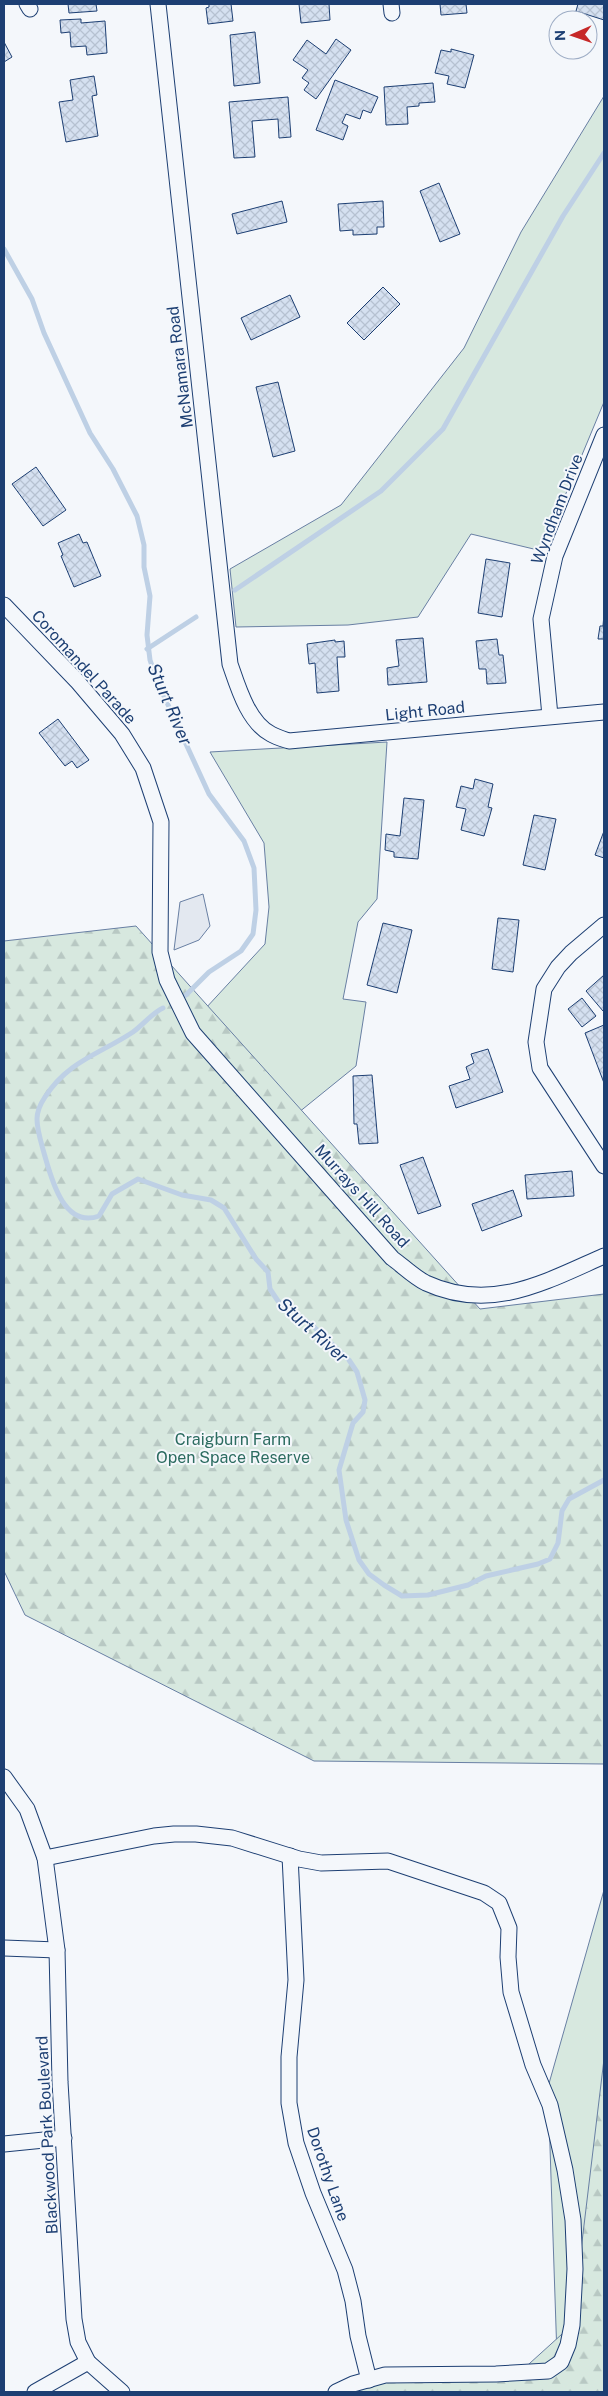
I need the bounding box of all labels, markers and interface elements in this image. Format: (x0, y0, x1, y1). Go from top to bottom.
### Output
north arrow (548, 10, 598, 60)
text: N (552, 30, 568, 41)
street label: McNamara Road (163, 305, 197, 429)
street label: Wyndham Drive (527, 451, 587, 567)
street label: Coromandel Parade (28, 606, 140, 728)
water label: Sturt River (143, 660, 197, 748)
street label: Light Road (384, 697, 466, 725)
street label: Murrays Hill Road (311, 1141, 413, 1251)
water label: Sturt River (274, 1293, 353, 1367)
park label: Craigburn Farm Open Space Reserve (156, 1430, 310, 1467)
street label: Blackwood Park Boulevard (32, 2035, 62, 2235)
street label: Dorothy Lane (303, 2124, 353, 2224)

